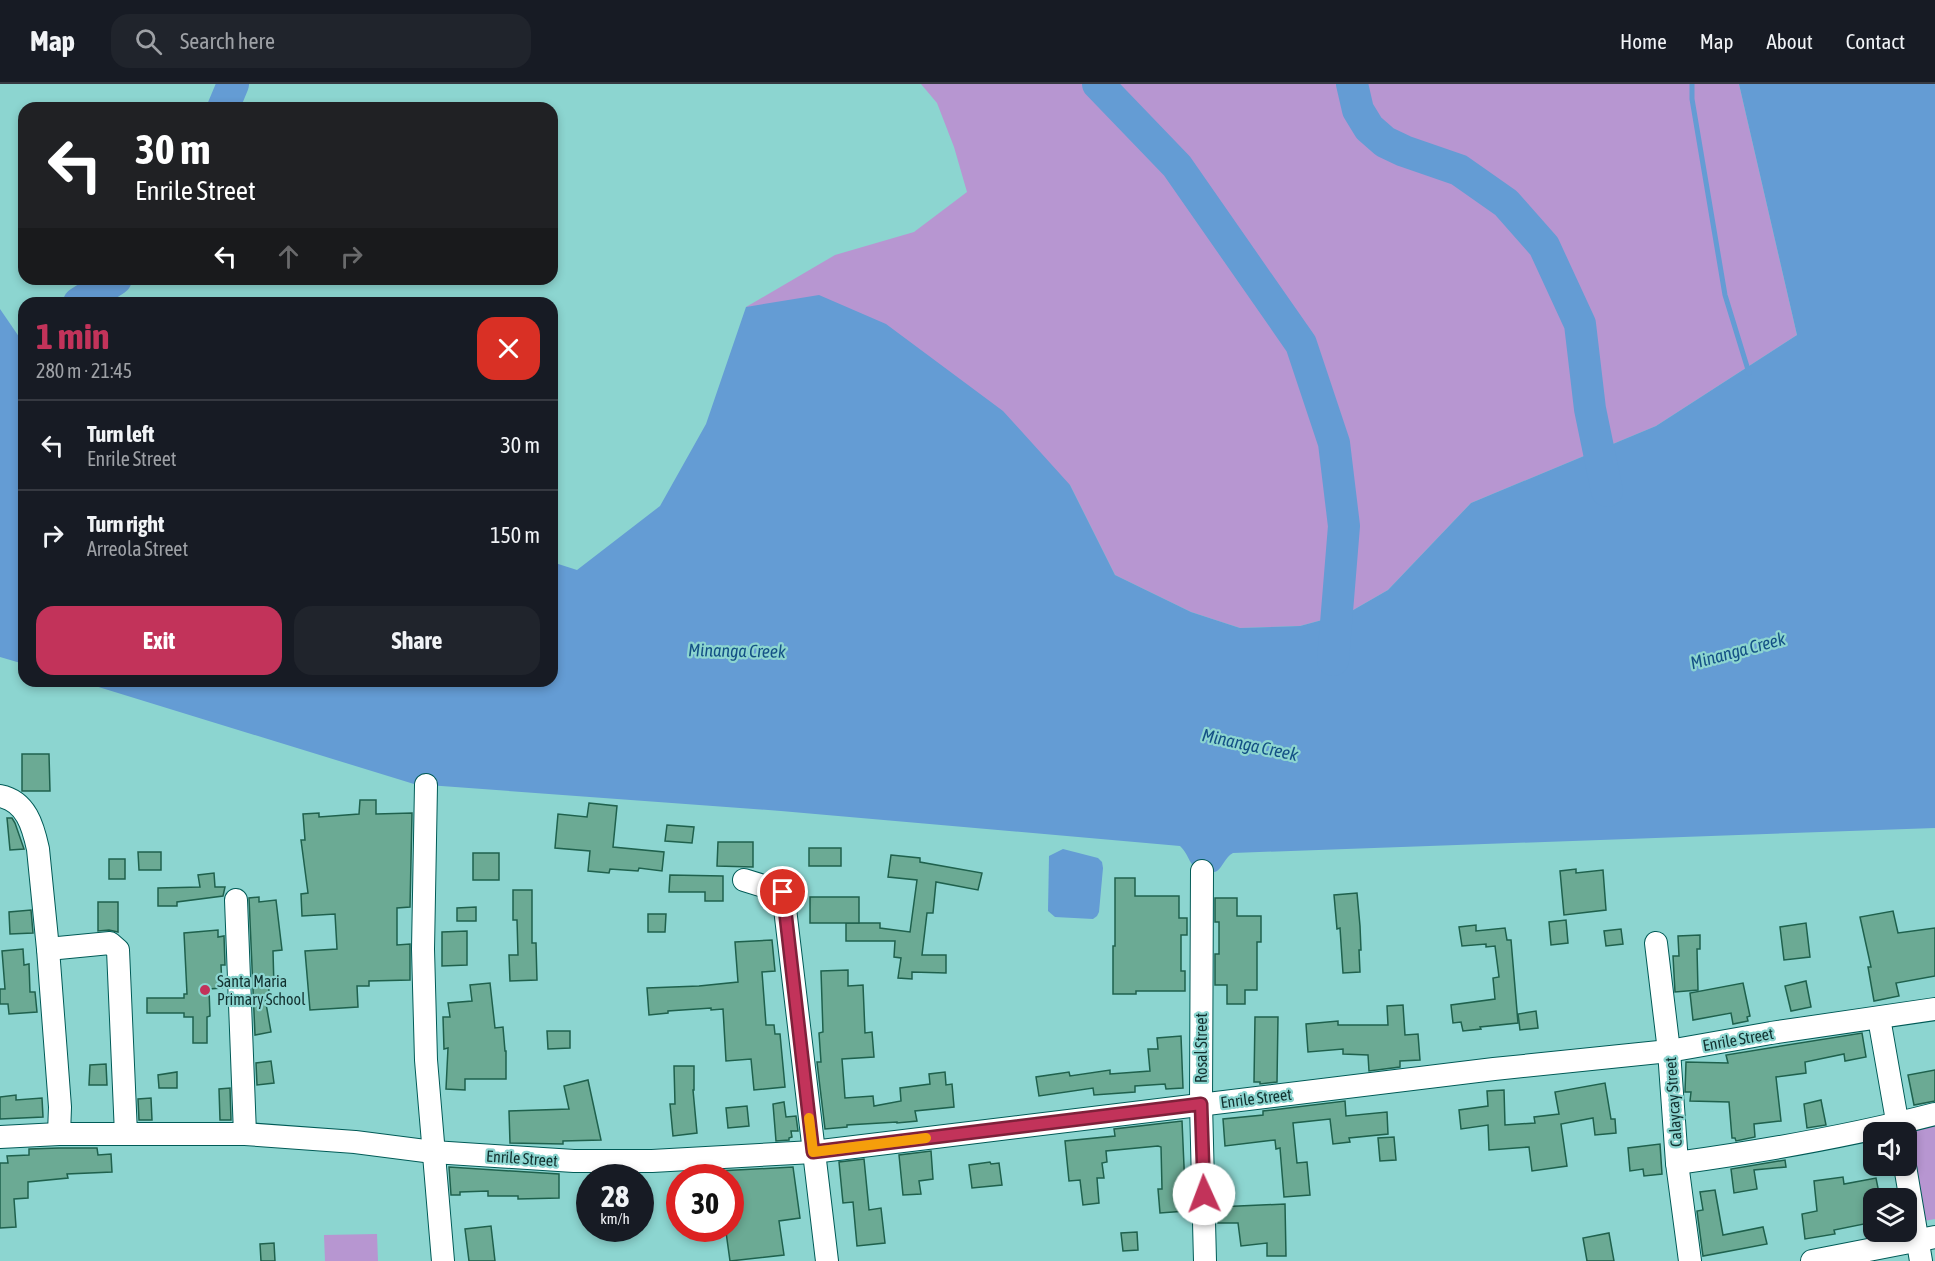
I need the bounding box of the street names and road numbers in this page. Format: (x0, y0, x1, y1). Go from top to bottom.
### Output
street label: Rosal Street (1192, 1013, 1210, 1083)
street label: Enrile Street (1701, 1024, 1775, 1054)
street label: Calaycay Street (1661, 1056, 1686, 1148)
street label: Enrile Street (1219, 1085, 1293, 1111)
street label: Enrile Street (486, 1147, 559, 1170)

